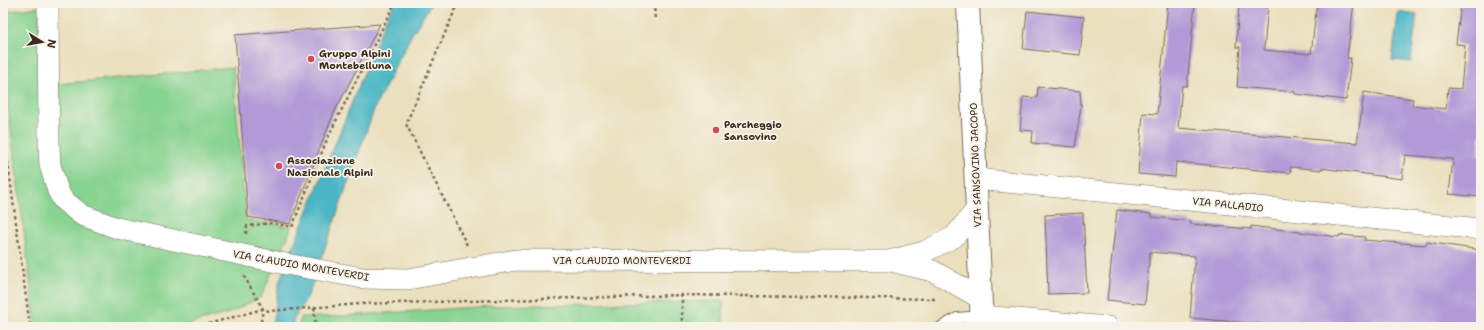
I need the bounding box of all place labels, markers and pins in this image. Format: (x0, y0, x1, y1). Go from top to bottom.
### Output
place label: Gruppo Alpini Montebelluna (319, 47, 391, 72)
marker: Gruppo Alpini Montebelluna (306, 54, 316, 64)
place label: Parcheggio Sansovino (724, 118, 782, 143)
marker: Parcheggio Sansovino (711, 125, 721, 135)
place label: Associazione Nazionale Alpini (287, 154, 373, 179)
marker: Associazione Nazionale Alpini (274, 161, 284, 171)

